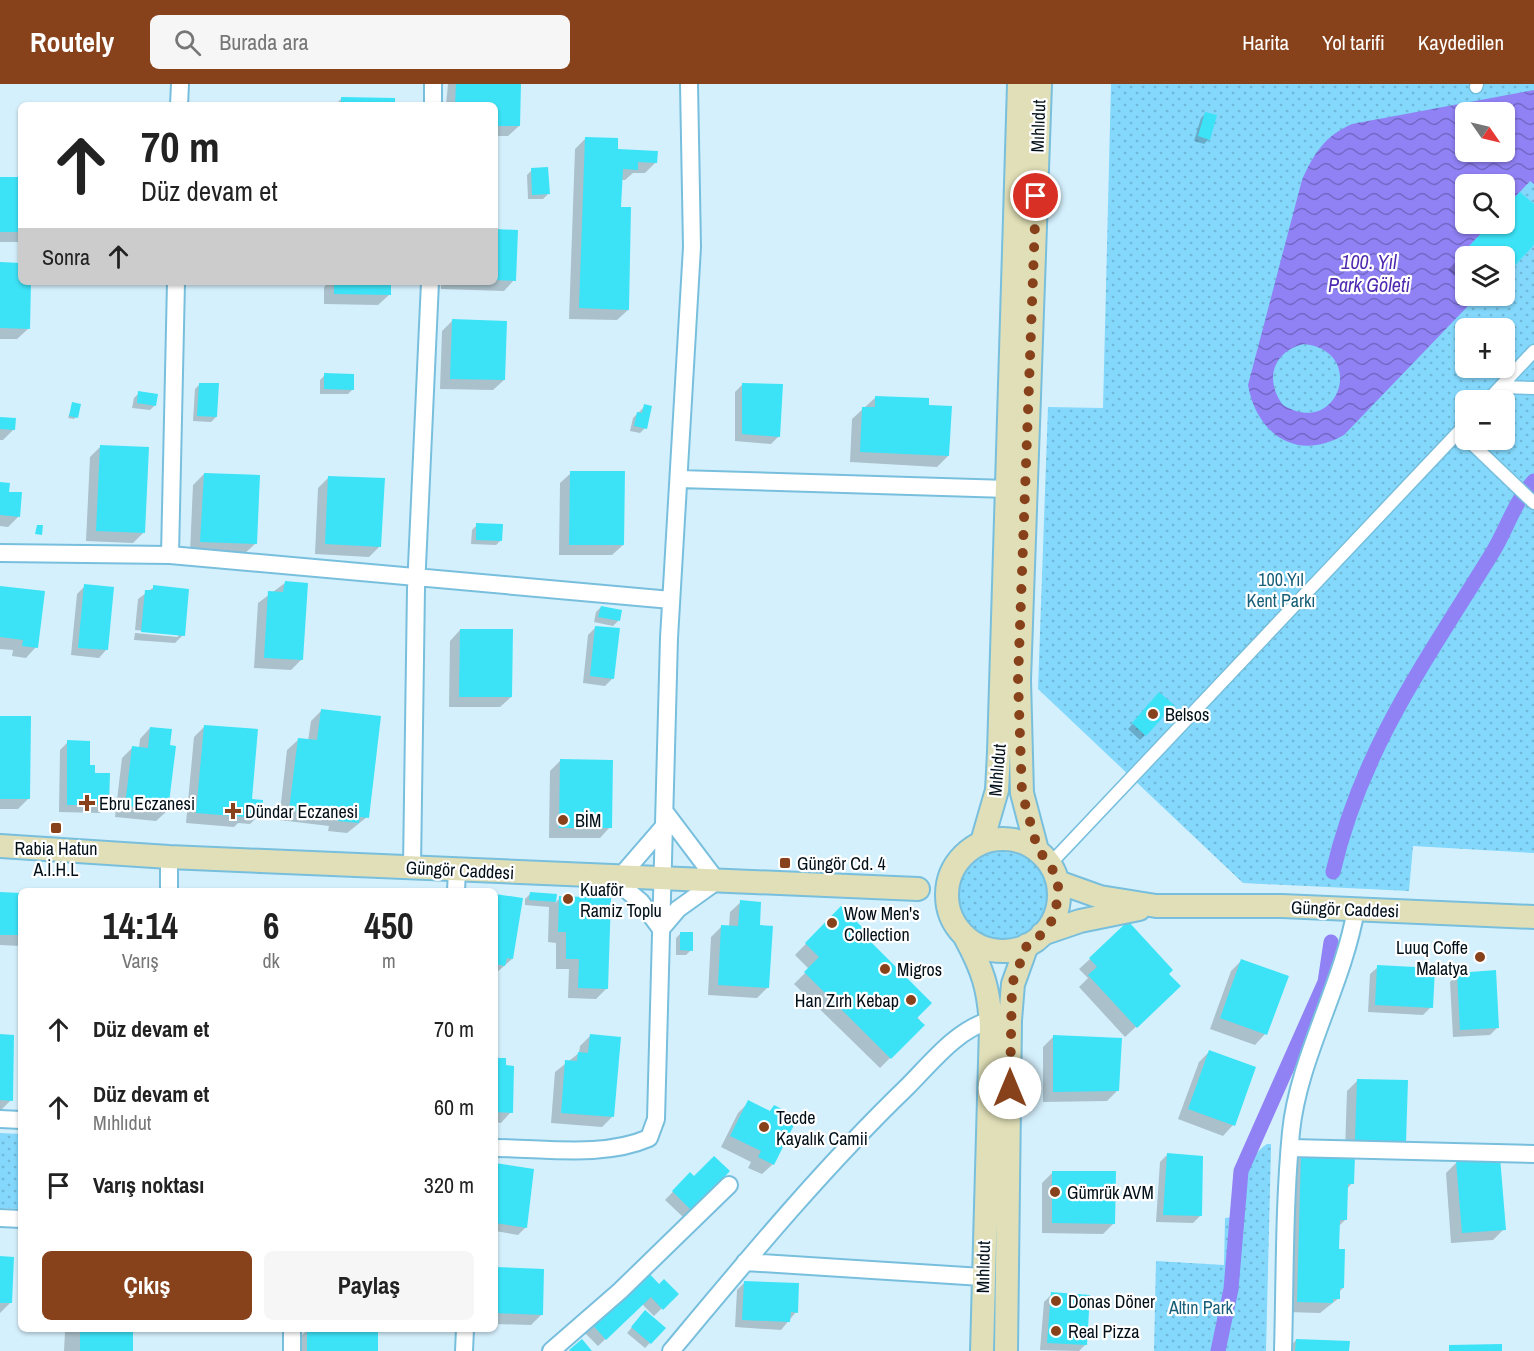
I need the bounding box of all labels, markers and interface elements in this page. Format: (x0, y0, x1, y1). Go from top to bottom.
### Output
search box (150, 15, 570, 69)
text: Routely (30, 23, 114, 61)
icon: search (171, 26, 204, 59)
text: Burada ara (219, 27, 308, 57)
text: Harita (1242, 28, 1289, 57)
text: Yol tarifi (1322, 28, 1385, 57)
text: Kaydedilen (1418, 28, 1504, 57)
street label: Mıhlıdut (1025, 99, 1051, 153)
north arrow (1455, 102, 1515, 162)
map controls (1455, 102, 1515, 450)
text: 70 m (141, 119, 220, 175)
icon: ahead (42, 126, 120, 204)
pin (1010, 170, 1061, 221)
text: Düz devam et (141, 173, 278, 209)
button: search (1455, 174, 1515, 234)
icon: arrive (1019, 179, 1052, 212)
icon: ahead (102, 240, 135, 273)
text: Sonra (42, 242, 90, 272)
button: layers (1455, 246, 1515, 306)
water label: 100. Yıl Park Göleti (1328, 248, 1410, 298)
button: + (1455, 318, 1515, 378)
button: − (1455, 390, 1515, 450)
park label: 100.Yıl Kent Parkı (1247, 567, 1315, 613)
place label: Belsos (1165, 702, 1209, 727)
marker: Belsos (1146, 707, 1160, 721)
street label: Mıhlıdut (982, 743, 1012, 797)
place label: Ebru Eczanesi (99, 791, 195, 816)
marker: Ebru Eczanesi (80, 796, 94, 810)
place label: Dündar Eczanesi (245, 799, 358, 824)
marker: Dündar Eczanesi (226, 804, 240, 818)
place label: BİM (575, 808, 601, 833)
marker: BİM (556, 813, 570, 827)
marker: Rabia Hatun A.İ.H.L (49, 821, 63, 835)
place label: Rabia Hatun A.İ.H.L (15, 836, 97, 882)
place label: Güngör Cd. 4 (797, 851, 886, 876)
street label: Güngör Caddesi (405, 855, 515, 885)
marker: Güngör Cd. 4 (778, 856, 792, 870)
place label: Kuaför Ramiz Toplu (580, 877, 662, 923)
marker: Kuaför Ramiz Toplu (561, 892, 575, 906)
street label: Güngör Caddesi (1290, 895, 1400, 923)
place label: Wow Men's Collection (844, 901, 920, 947)
text: 14:14 (102, 902, 178, 950)
text: 6 (263, 902, 279, 950)
text: 450 (364, 902, 413, 950)
marker: Wow Men's Collection (825, 916, 839, 930)
place label: Luuq Coffe Malatya (1396, 935, 1468, 981)
text: Varış (122, 947, 159, 974)
text: dk (262, 947, 280, 974)
text: m (382, 947, 396, 974)
marker: Luuq Coffe Malatya (1473, 950, 1487, 964)
place label: Migros (897, 957, 942, 982)
marker: Migros (878, 962, 892, 976)
place label: Han Zırh Kebap (795, 988, 899, 1013)
marker: Han Zırh Kebap (904, 993, 918, 1007)
icon: ahead (42, 1013, 75, 1046)
text: Düz devam et (93, 1014, 209, 1044)
text: 70 m (434, 1014, 474, 1044)
position arrow (978, 1056, 1042, 1120)
text: Düz devam et (93, 1079, 209, 1109)
icon: ahead (42, 1091, 75, 1124)
text: 60 m (434, 1092, 474, 1122)
place label: Tecde Kayalık Camii (776, 1105, 868, 1151)
text: Mıhlıdut (93, 1109, 151, 1136)
marker: Tecde Kayalık Camii (757, 1120, 771, 1134)
icon: arrive (42, 1169, 75, 1202)
text: Varış noktası (93, 1170, 204, 1200)
text: 320 m (424, 1170, 474, 1200)
place label: Gümrük AVM (1067, 1180, 1154, 1205)
marker: Gümrük AVM (1048, 1185, 1062, 1199)
street label: Mıhlıdut (970, 1241, 996, 1293)
button: Çıkış (42, 1251, 252, 1320)
button: Paylaş (264, 1251, 474, 1320)
place label: Donas Döner (1068, 1289, 1155, 1314)
marker: Donas Döner (1049, 1294, 1063, 1308)
park label: Altın Park (1168, 1295, 1234, 1320)
place label: Real Pizza (1068, 1319, 1139, 1344)
marker: Real Pizza (1049, 1324, 1063, 1338)

